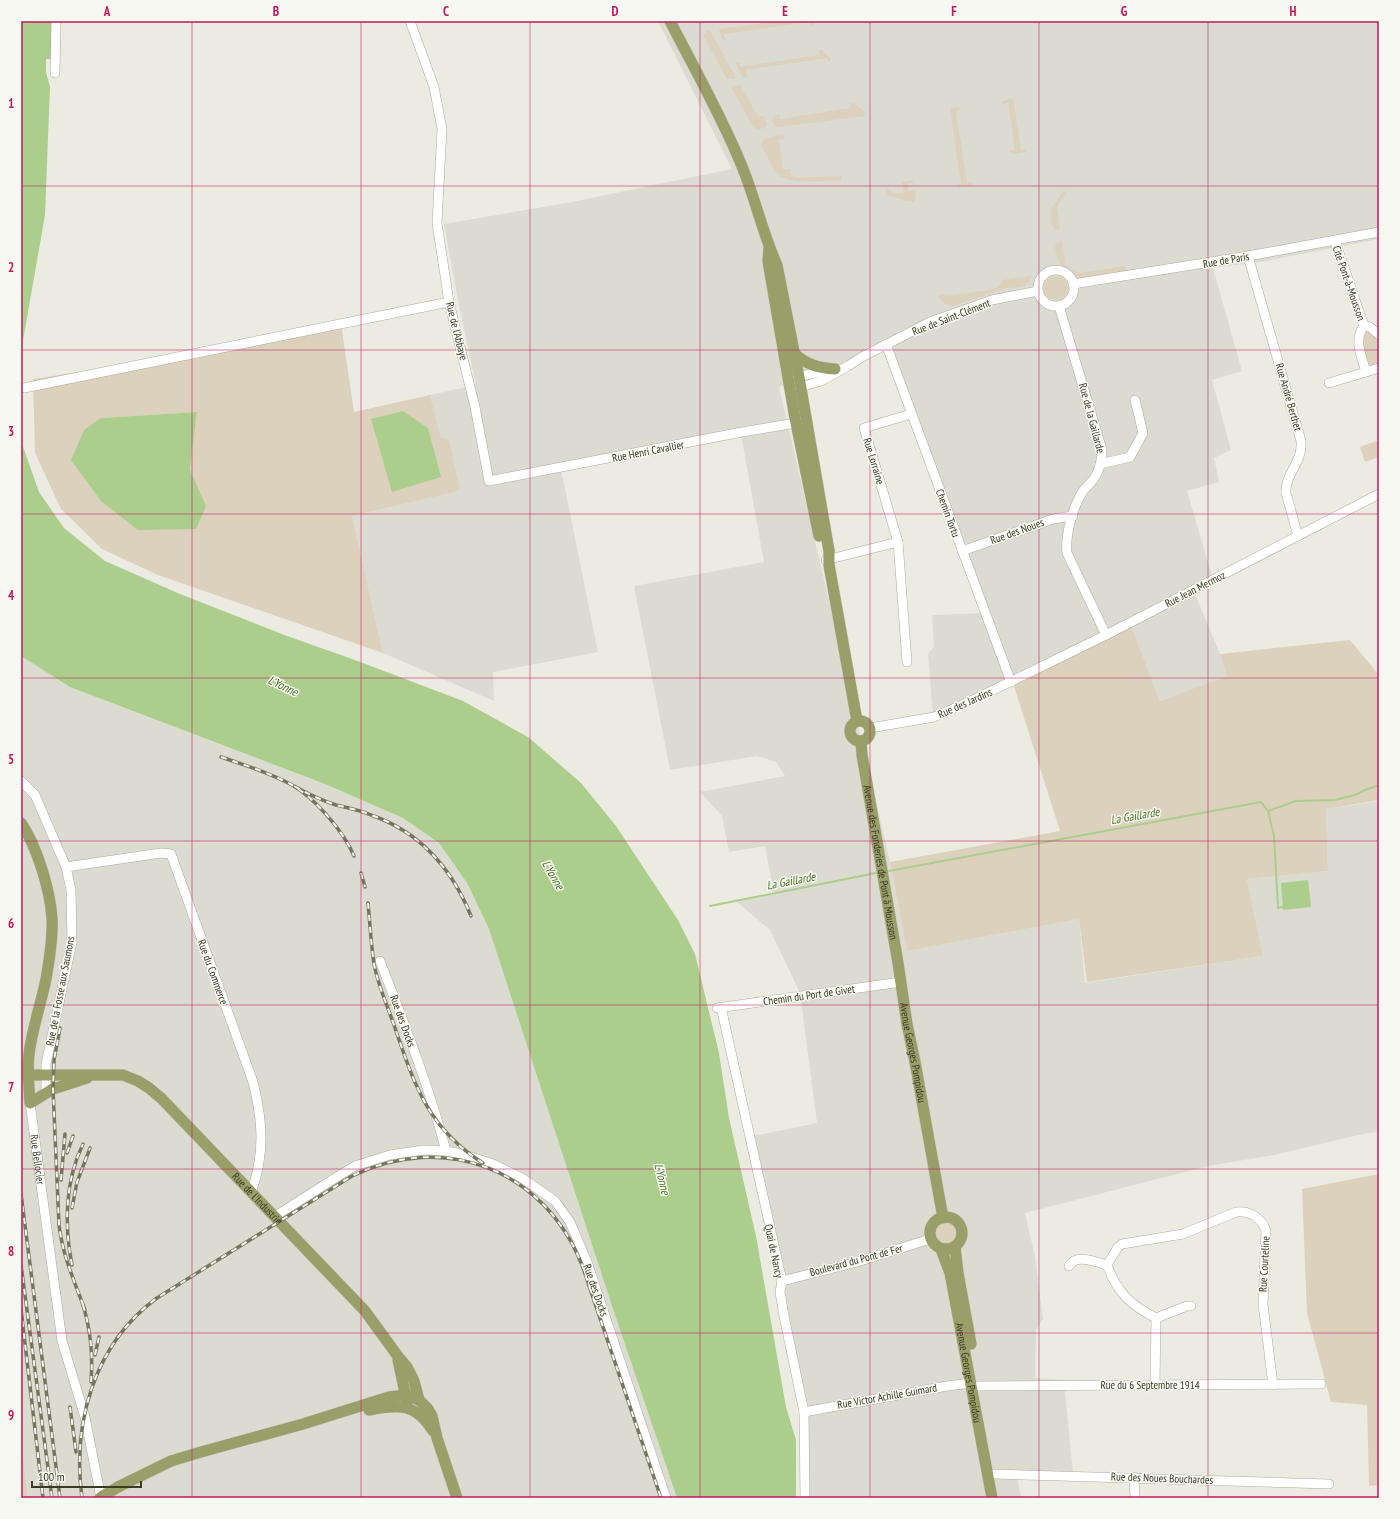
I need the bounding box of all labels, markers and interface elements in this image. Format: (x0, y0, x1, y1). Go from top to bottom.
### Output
text: A (103, 3, 111, 20)
text: B (273, 3, 279, 20)
text: C (443, 3, 449, 20)
text: D (612, 3, 619, 20)
text: E (782, 3, 788, 20)
text: F (951, 3, 957, 20)
text: G (1121, 3, 1128, 20)
text: H (1290, 3, 1297, 20)
text: 1 (8, 95, 14, 112)
street label: Cité Pont-à-Mousson (1330, 244, 1368, 323)
street label: Rue de Paris (1202, 249, 1251, 271)
text: 2 (8, 259, 14, 276)
street label: Rue de Saint-Clément (910, 296, 992, 338)
street label: Rue de l'Abbaye (443, 300, 471, 362)
street label: Rue André Berthet (1273, 362, 1305, 432)
street label: Rue de la Gaillarde (1076, 381, 1108, 455)
text: 3 (8, 423, 14, 440)
street label: Rue Lorraine (860, 436, 888, 486)
street label: Rue Henri Cavallier (611, 437, 685, 465)
street label: Chemin Tortu (933, 487, 963, 539)
street label: Rue des Noues (988, 515, 1046, 547)
street label: Rue Jean Mermoz (1162, 568, 1228, 610)
text: 4 (8, 587, 15, 604)
water label: L'Yonne (266, 672, 302, 699)
street label: Rue des Jardins (936, 685, 995, 721)
text: 5 (8, 751, 14, 768)
street label: Avenue des Fonderies de Pont à Mousson (860, 784, 901, 941)
water label: La Gaillarde (1109, 804, 1162, 827)
water label: L'Yonne (539, 857, 568, 893)
water label: La Gaillarde (765, 868, 818, 893)
text: 6 (8, 915, 14, 932)
street label: Rue de la Fosse aux Saumons (42, 935, 78, 1047)
street label: Rue du Commerce (195, 937, 231, 1007)
street label: Chemin du Port de Givet (762, 982, 856, 1008)
street label: Rue des Docks (387, 993, 419, 1049)
street label: Avenue Georges Pompidou (897, 1002, 929, 1104)
text: 7 (8, 1079, 14, 1096)
street label: Rue Bellocier (27, 1134, 48, 1185)
water label: L'Yonne (651, 1162, 674, 1197)
street label: Rue de l'Industrie (229, 1170, 286, 1228)
street label: Quai de Nancy (761, 1223, 787, 1280)
street label: Rue Courteline (1256, 1235, 1272, 1292)
street label: Boulevard du Pont de Fer (808, 1241, 904, 1279)
text: 8 (8, 1243, 14, 1260)
street label: Rue des Docks (580, 1262, 612, 1318)
street label: Avenue Georges Pompidou (952, 1322, 985, 1424)
street label: Rue du 6 Septembre 1914 (1100, 1378, 1200, 1392)
street label: Rue Victor Achille Guimard (836, 1380, 938, 1412)
text: 9 (8, 1407, 14, 1424)
scale bar (32, 1463, 141, 1489)
text: 100 m (38, 1469, 65, 1484)
street label: Rue des Noues Bouchardes (1111, 1469, 1214, 1487)

